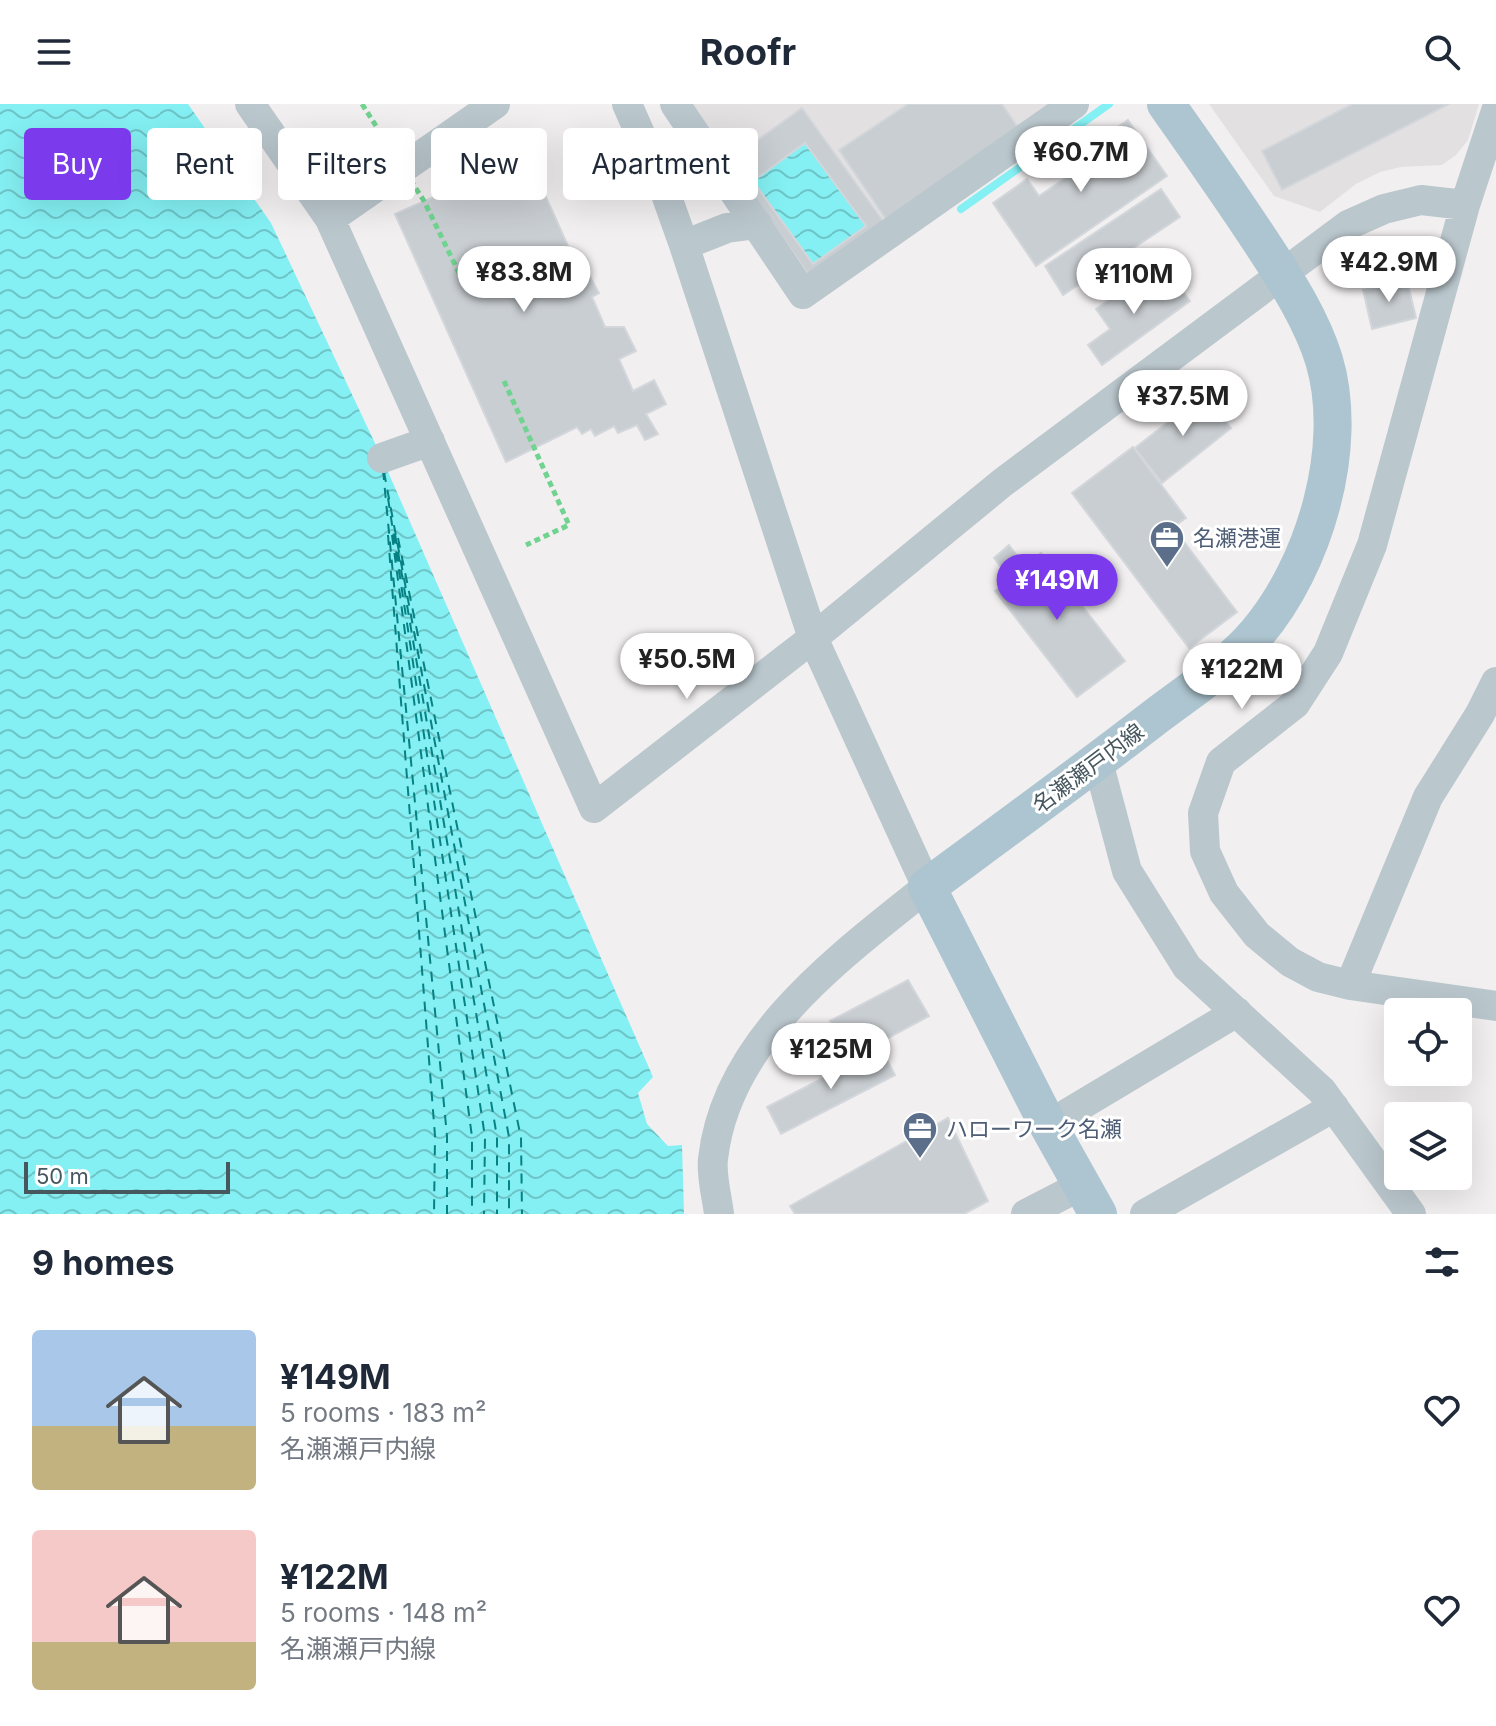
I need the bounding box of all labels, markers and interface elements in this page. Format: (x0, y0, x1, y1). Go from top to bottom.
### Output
icon: menu (32, 30, 76, 74)
text: Roofr (700, 30, 796, 74)
icon: search (1420, 30, 1464, 74)
pin: ¥60.7M (1016, 126, 1146, 194)
chip: Buy (24, 128, 131, 200)
chip: Rent (147, 128, 262, 200)
chip: Filters (278, 128, 415, 200)
chip: New (431, 128, 547, 200)
chip: Apartment (563, 128, 758, 200)
text: ¥60.7M (1033, 136, 1129, 167)
pin: ¥42.9M (1324, 236, 1454, 304)
pin: ¥83.8M (459, 246, 589, 314)
text: ¥42.9M (1340, 246, 1438, 277)
pin: ¥110M (1078, 248, 1190, 316)
text: ¥83.8M (475, 256, 573, 287)
text: ¥110M (1094, 258, 1174, 289)
pin: ¥37.5M (1118, 370, 1248, 438)
text: ¥37.5M (1137, 380, 1229, 411)
office icon: 名瀬港運 (1148, 519, 1186, 569)
place label: 名瀬港運 (1193, 525, 1281, 551)
pin: ¥149M (1001, 554, 1113, 622)
text: ¥149M (1015, 564, 1099, 595)
pin: ¥50.5M (622, 633, 752, 701)
text: ¥50.5M (638, 643, 736, 674)
pin: ¥122M (1186, 643, 1298, 711)
text: ¥122M (1200, 653, 1284, 684)
street label: 名瀬瀬戸内線 (1027, 718, 1149, 818)
map controls (1384, 998, 1472, 1190)
button: locate (1384, 998, 1472, 1086)
pin: ¥125M (775, 1023, 887, 1091)
text: ¥125M (789, 1033, 873, 1064)
button: layers (1384, 1102, 1472, 1190)
office icon: ハローワーク名瀬 (901, 1110, 939, 1160)
place label: ハローワーク名瀬 (946, 1116, 1122, 1142)
scale bar (24, 1158, 230, 1194)
text: 50 m (36, 1163, 89, 1189)
icon: filters (1420, 1240, 1464, 1284)
text: 9 homes (32, 1242, 174, 1283)
text: ¥149M (280, 1356, 391, 1397)
icon: home (96, 1362, 192, 1458)
icon: heart (1420, 1388, 1464, 1432)
text: 5 rooms · 183 m² (280, 1397, 487, 1428)
text: 名瀬瀬戸内線 (280, 1433, 436, 1464)
text: ¥122M (280, 1556, 389, 1597)
icon: home (96, 1562, 192, 1658)
icon: heart (1420, 1588, 1464, 1632)
text: 5 rooms · 148 m² (280, 1597, 487, 1628)
text: 名瀬瀬戸内線 (280, 1633, 436, 1664)

